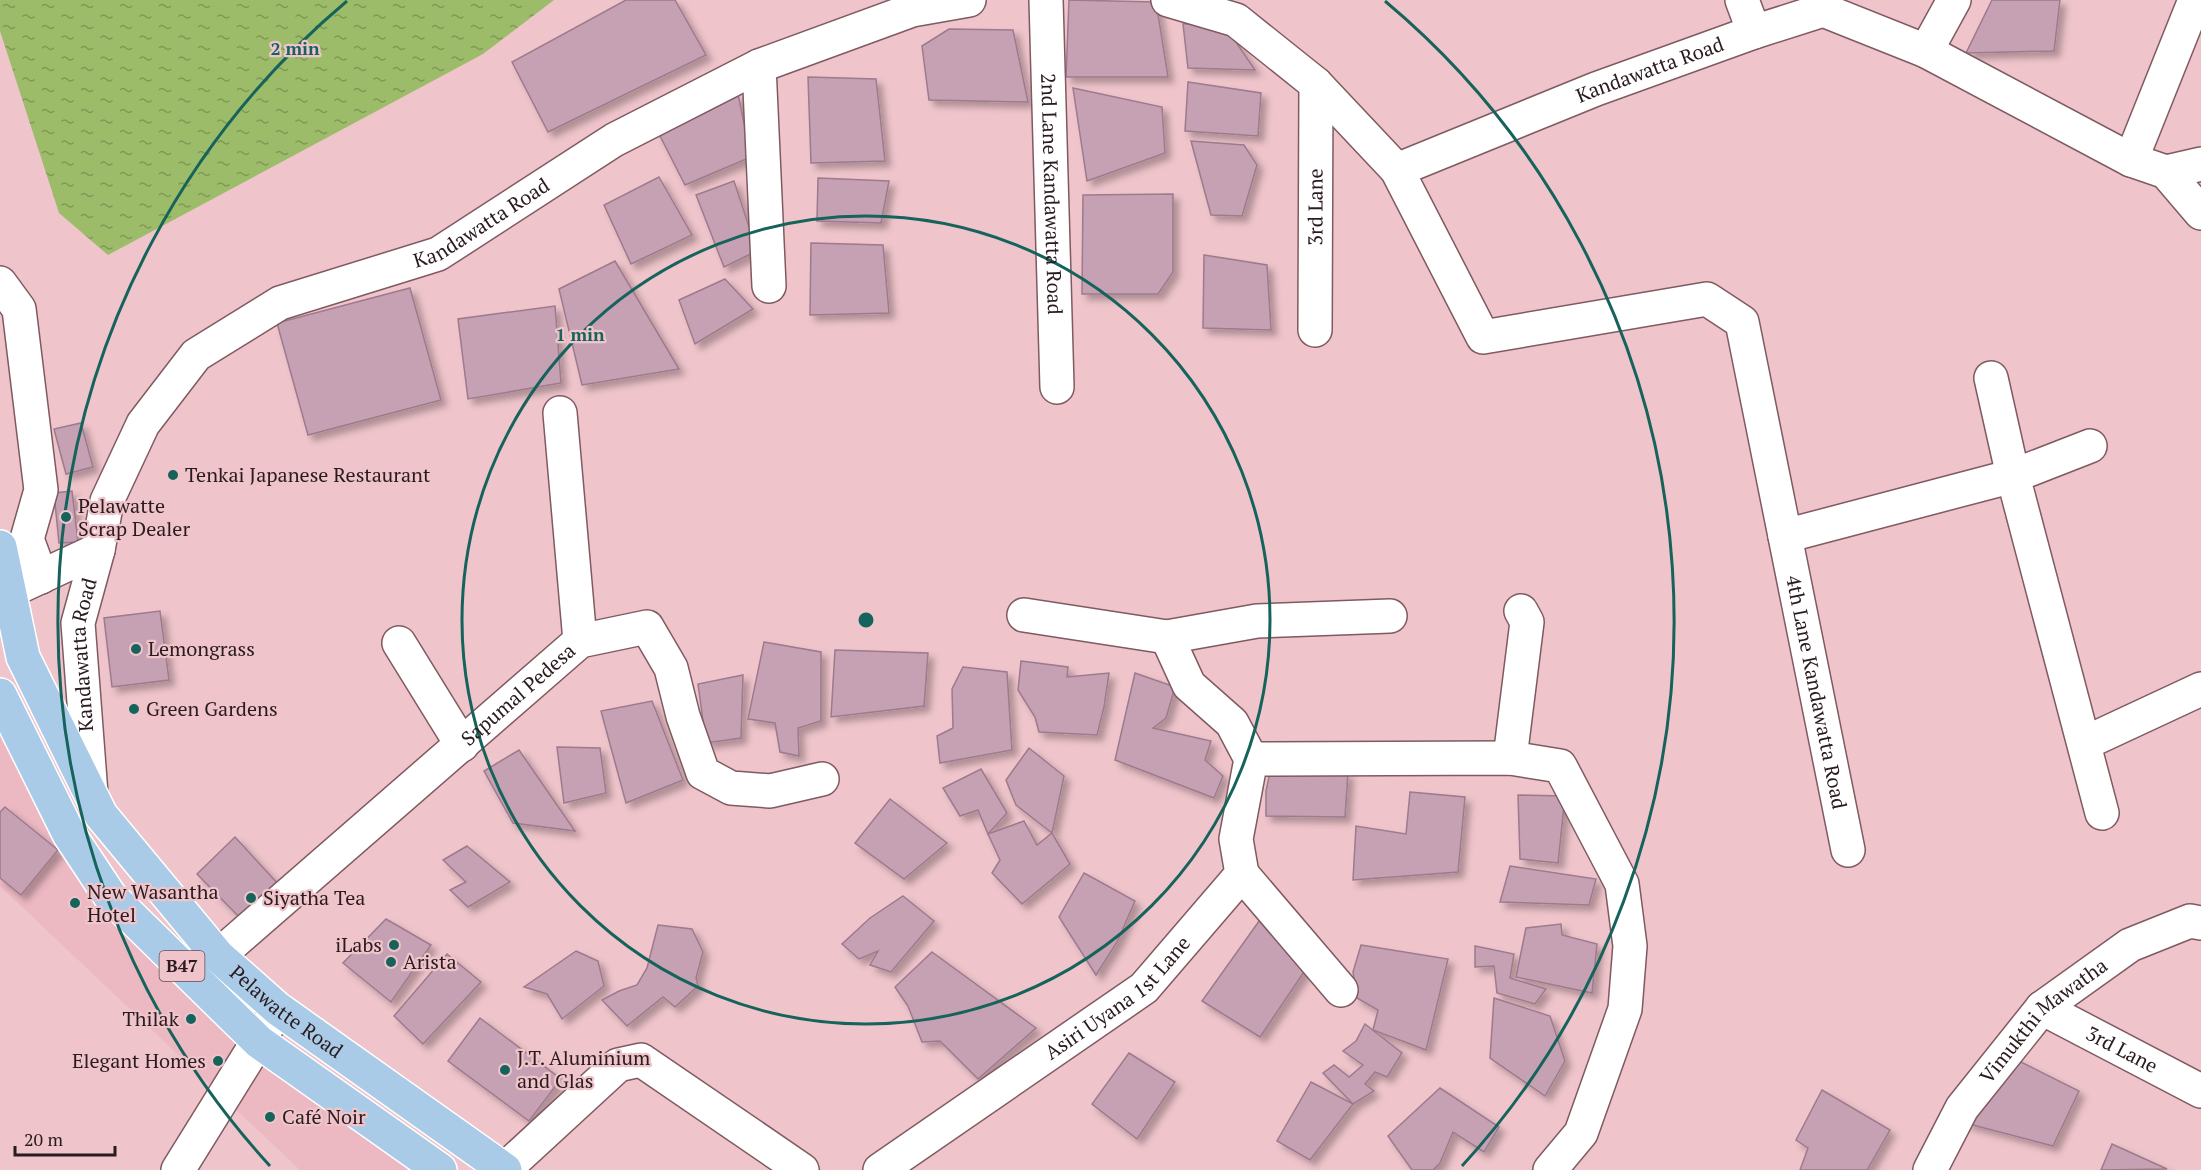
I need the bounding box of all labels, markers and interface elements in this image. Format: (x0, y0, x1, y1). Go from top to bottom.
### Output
street label: Kandawatta Road (1572, 30, 1727, 109)
text: 2 min (270, 36, 320, 60)
street label: 2nd Lane Kandawatta Road (1035, 73, 1069, 315)
street label: 3rd Lane (1301, 168, 1329, 246)
street label: Kandawatta Road (410, 171, 554, 274)
text: 1 min (555, 322, 605, 346)
place label: Tenkai Japanese Restaurant (185, 461, 431, 488)
marker: Tenkai Japanese Restaurant (166, 468, 180, 482)
place label: Pelawatte Scrap Dealer (78, 492, 190, 542)
marker: Pelawatte Scrap Dealer (59, 510, 73, 524)
street label: 4th Lane Kandawatta Road (1780, 573, 1853, 811)
street label: Kandawatta Road (64, 575, 103, 733)
centre of rings (856, 610, 876, 630)
place label: Lemongrass (148, 635, 255, 662)
street label: Sapumal Pedesa (455, 637, 581, 752)
marker: Lemongrass (129, 642, 143, 656)
place label: Green Gardens (146, 695, 278, 722)
marker: Green Gardens (127, 702, 141, 716)
place label: New Wasantha Hotel (87, 878, 218, 928)
place label: Siyatha Tea (263, 884, 365, 911)
marker: Siyatha Tea (244, 891, 258, 905)
marker: New Wasantha Hotel (68, 896, 82, 910)
street label: Asiri Uyana 1st Lane (1039, 930, 1196, 1066)
place label: iLabs (335, 931, 382, 958)
marker: iLabs (387, 938, 401, 952)
place label: Arista (403, 948, 457, 975)
road number: B47 (160, 951, 204, 981)
street label: Vimukthi Mawatha (1973, 952, 2112, 1089)
marker: Arista (384, 955, 398, 969)
street label: Pelawatte Road (224, 959, 348, 1064)
place label: Thilak (122, 1005, 180, 1032)
marker: Thilak (184, 1012, 198, 1026)
street label: 3rd Lane (2081, 1019, 2163, 1079)
place label: J.T. Aluminium and Glas (517, 1044, 650, 1094)
place label: Elegant Homes (72, 1047, 206, 1074)
marker: Elegant Homes (211, 1054, 225, 1068)
marker: J.T. Aluminium and Glas (498, 1063, 512, 1077)
place label: Café Noir (282, 1103, 366, 1130)
marker: Café Noir (263, 1110, 277, 1124)
scale bar (15, 1119, 116, 1157)
text: 20 m (24, 1127, 64, 1151)

